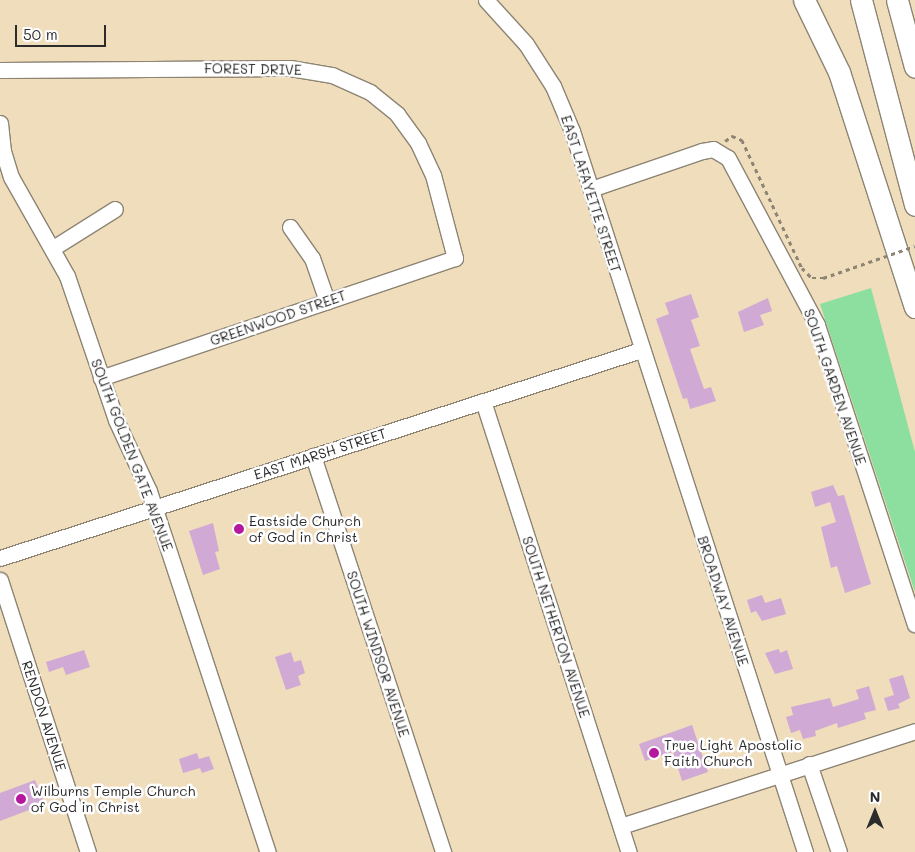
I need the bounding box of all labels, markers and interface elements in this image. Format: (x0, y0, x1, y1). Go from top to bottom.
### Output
scale bar (18, 15, 109, 47)
text: 50 m (23, 24, 58, 44)
street label: FOREST DRIVE (204, 60, 302, 78)
street label: EAST LAFAYETTE STREET (558, 113, 624, 275)
street label: GREENWOOD STREET (208, 287, 348, 349)
street label: SOUTH GARDEN AVENUE (800, 307, 870, 467)
street label: SOUTH GOLDEN GATE AVENUE (88, 357, 176, 553)
street label: EAST MARSH STREET (252, 425, 388, 483)
place label: Eastside Church of God in Christ (249, 513, 361, 546)
marker: Eastside Church of God in Christ (233, 523, 245, 535)
street label: SOUTH NETHERTON AVENUE (519, 534, 593, 720)
street label: BROADWAY AVENUE (694, 534, 752, 668)
street label: SOUTH WINDSOR AVENUE (343, 569, 413, 739)
street label: RENDON AVENUE (18, 659, 70, 773)
place label: True Light Apostolic Faith Church (664, 737, 802, 770)
marker: True Light Apostolic Faith Church (648, 747, 660, 759)
place label: Wilburns Temple Church of God in Christ (31, 783, 195, 816)
north arrow (850, 787, 900, 837)
text: N (870, 787, 880, 806)
marker: Wilburns Temple Church of God in Christ (15, 793, 27, 805)

